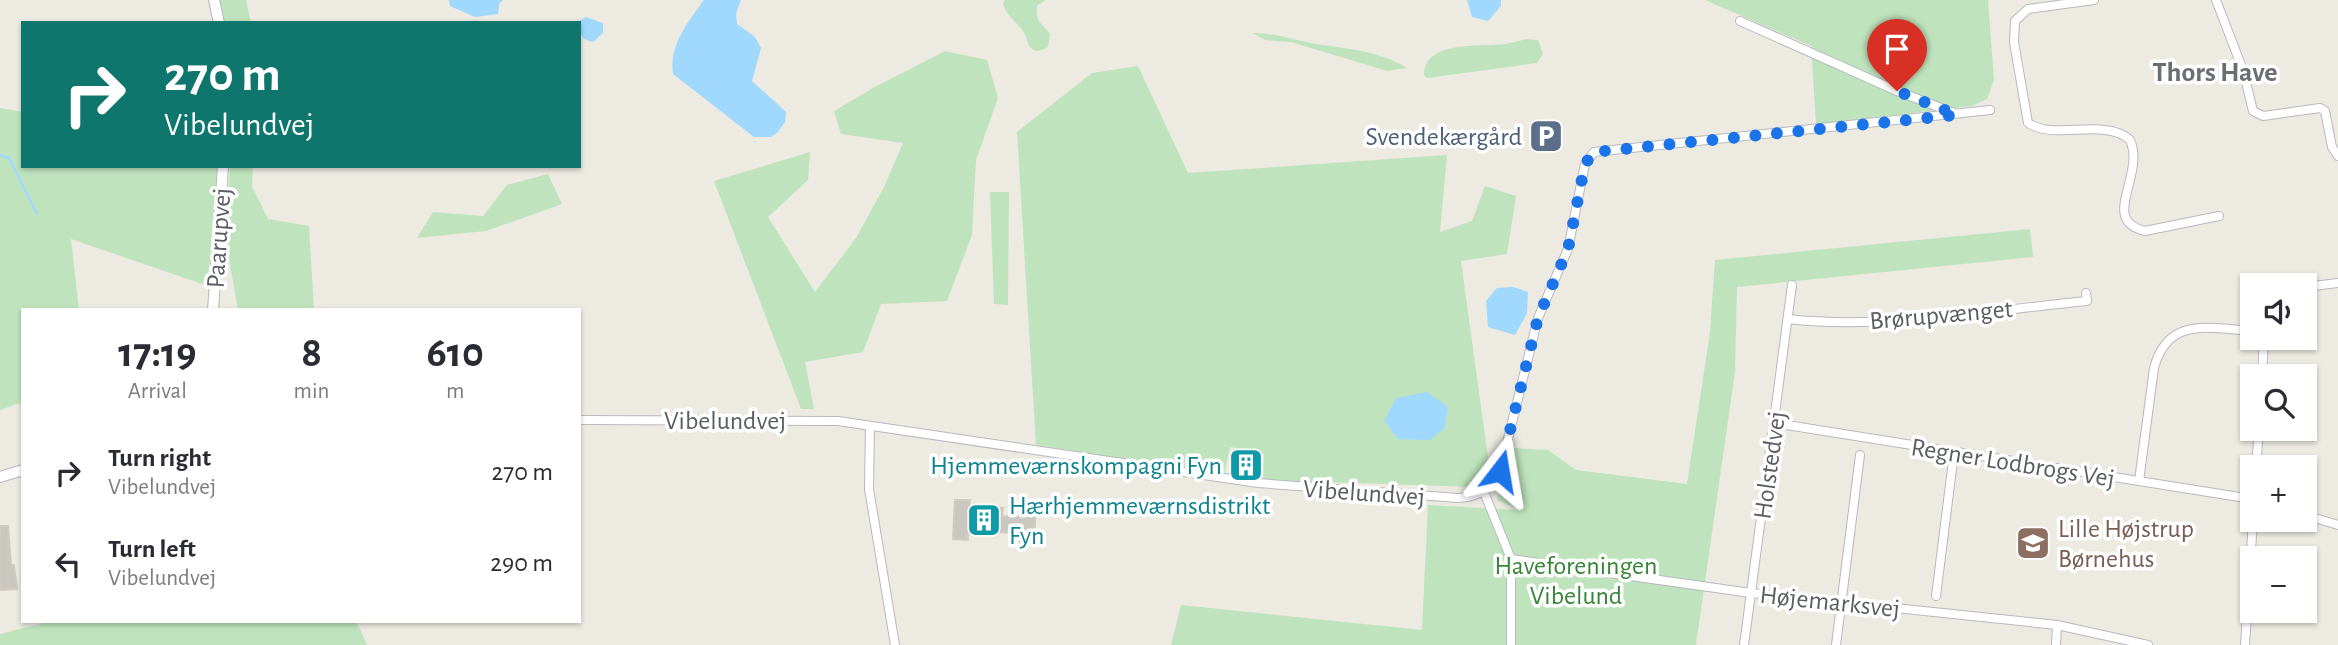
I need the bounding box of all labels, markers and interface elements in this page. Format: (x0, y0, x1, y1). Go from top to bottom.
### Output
pin (1867, 19, 1927, 91)
icon: arrive (1878, 30, 1916, 68)
icon: right (49, 49, 140, 140)
text: 270 m (164, 51, 281, 100)
district label: Thors Have (2152, 59, 2278, 87)
text: Vibelundvej (164, 109, 314, 141)
parking icon: Svendekærgård (1527, 117, 1565, 155)
place label: Svendekærgård (1365, 124, 1522, 150)
street label: Paarupvej (203, 187, 235, 289)
map controls (2240, 273, 2317, 623)
button: sound (2240, 273, 2317, 350)
street label: Brørupvænget (1868, 296, 2014, 334)
text: 17:19 (118, 332, 196, 374)
text: 8 (301, 332, 322, 374)
text: 610 (427, 332, 484, 374)
button: search (2240, 364, 2317, 441)
text: Arrival (128, 380, 187, 403)
text: min (294, 380, 329, 403)
text: m (446, 380, 464, 403)
street label: Vibelundvej (664, 408, 786, 434)
street label: Holstedvej (1750, 409, 1790, 521)
position arrow (1463, 434, 1537, 508)
street label: Regner Lodbrogs Vej (1909, 434, 2117, 492)
text: Turn right (108, 445, 211, 471)
building icon: Hjemmeværnskompagni Fyn (1227, 446, 1265, 484)
place label: Hjemmeværnskompagni Fyn (930, 453, 1222, 479)
icon: right (49, 454, 87, 492)
button: + (2240, 455, 2317, 532)
text: 270 m (492, 459, 553, 485)
text: Vibelundvej (108, 476, 216, 499)
street label: Vibelundvej (1302, 476, 1426, 510)
place label: Hærhjemmeværnsdistrikt Fyn (1009, 493, 1270, 549)
building icon: Hærhjemmeværnsdistrikt Fyn (965, 501, 1003, 539)
place label: Lille Højstrup Børnehus (2058, 516, 2194, 572)
school or university icon: Lille Højstrup Børnehus (2014, 524, 2052, 562)
text: Turn left (108, 536, 196, 562)
icon: left (49, 545, 87, 583)
button: − (2240, 546, 2317, 623)
text: 290 m (490, 550, 553, 576)
park label: Haveforeningen Vibelund (1494, 553, 1658, 609)
text: Vibelundvej (108, 567, 216, 590)
street label: Højemarksvej (1758, 582, 1901, 622)

